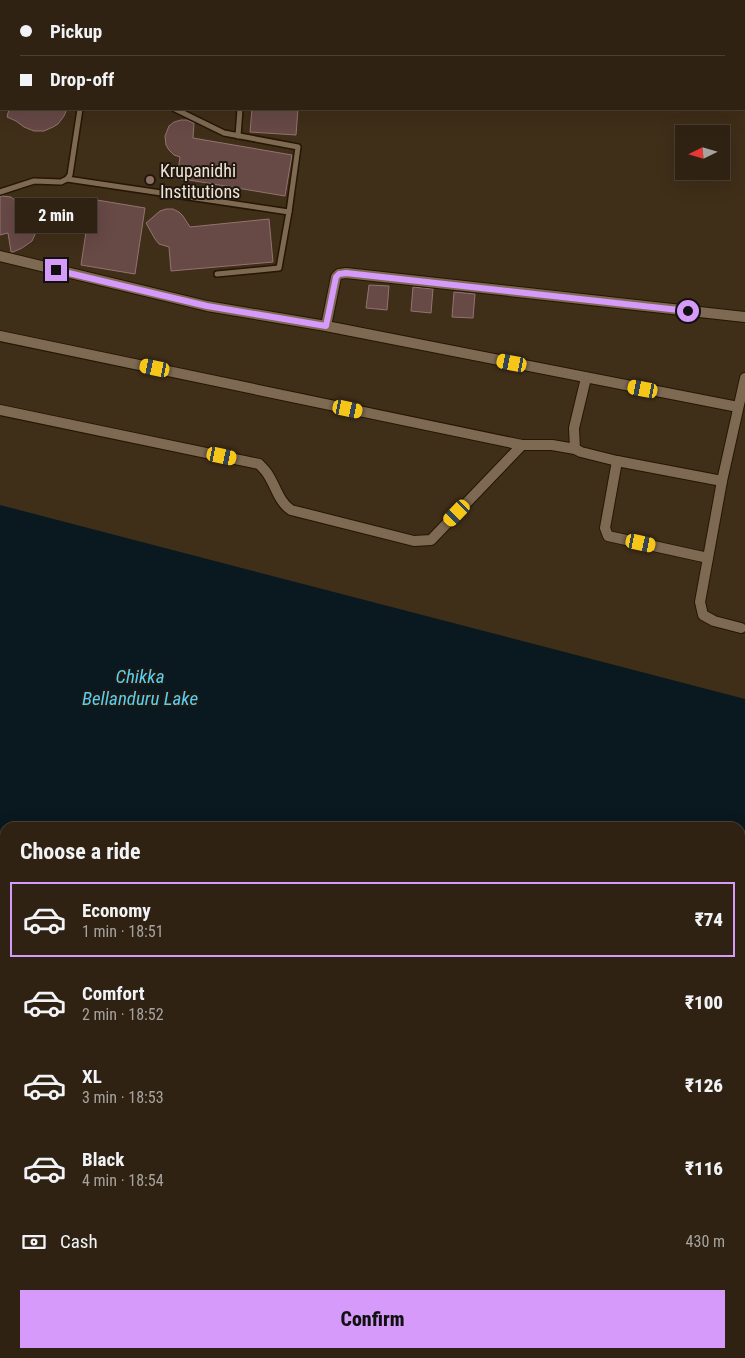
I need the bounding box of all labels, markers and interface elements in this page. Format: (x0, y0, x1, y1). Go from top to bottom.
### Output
text: Pickup (50, 20, 102, 43)
text: Drop-off (50, 68, 114, 91)
north arrow (675, 125, 730, 180)
map controls (675, 125, 730, 180)
place label: Krupanidhi Institutions (160, 160, 240, 202)
marker: Krupanidhi Institutions (144, 174, 156, 186)
callout: 2 min (15, 198, 97, 232)
text: 2 min (38, 206, 74, 225)
route end (45, 259, 67, 281)
route start (677, 300, 699, 322)
car (495, 353, 528, 373)
car (138, 358, 171, 378)
car (626, 379, 659, 399)
car (331, 399, 364, 419)
car (205, 446, 238, 466)
car (441, 497, 472, 529)
car (624, 533, 657, 553)
water label: Chikka Bellanduru Lake (82, 665, 198, 710)
text: Choose a ride (20, 839, 141, 864)
icon: car (22, 897, 67, 942)
text: Economy (82, 899, 151, 922)
text: ₹74 (695, 908, 723, 931)
text: 1 min · 18:51 (82, 922, 164, 941)
icon: car (22, 980, 67, 1025)
text: Comfort (82, 982, 145, 1005)
text: ₹100 (685, 991, 723, 1014)
text: 2 min · 18:52 (82, 1005, 164, 1024)
icon: car (22, 1063, 67, 1108)
text: XL (82, 1065, 102, 1088)
text: ₹126 (685, 1074, 723, 1097)
text: 3 min · 18:53 (82, 1088, 164, 1107)
icon: car (22, 1146, 67, 1191)
text: Black (82, 1148, 124, 1171)
text: ₹116 (685, 1157, 723, 1180)
text: 4 min · 18:54 (82, 1171, 164, 1190)
icon: cash (20, 1228, 48, 1256)
text: Cash (60, 1230, 98, 1253)
text: 430 m (686, 1232, 725, 1251)
button: Confirm (20, 1290, 725, 1348)

